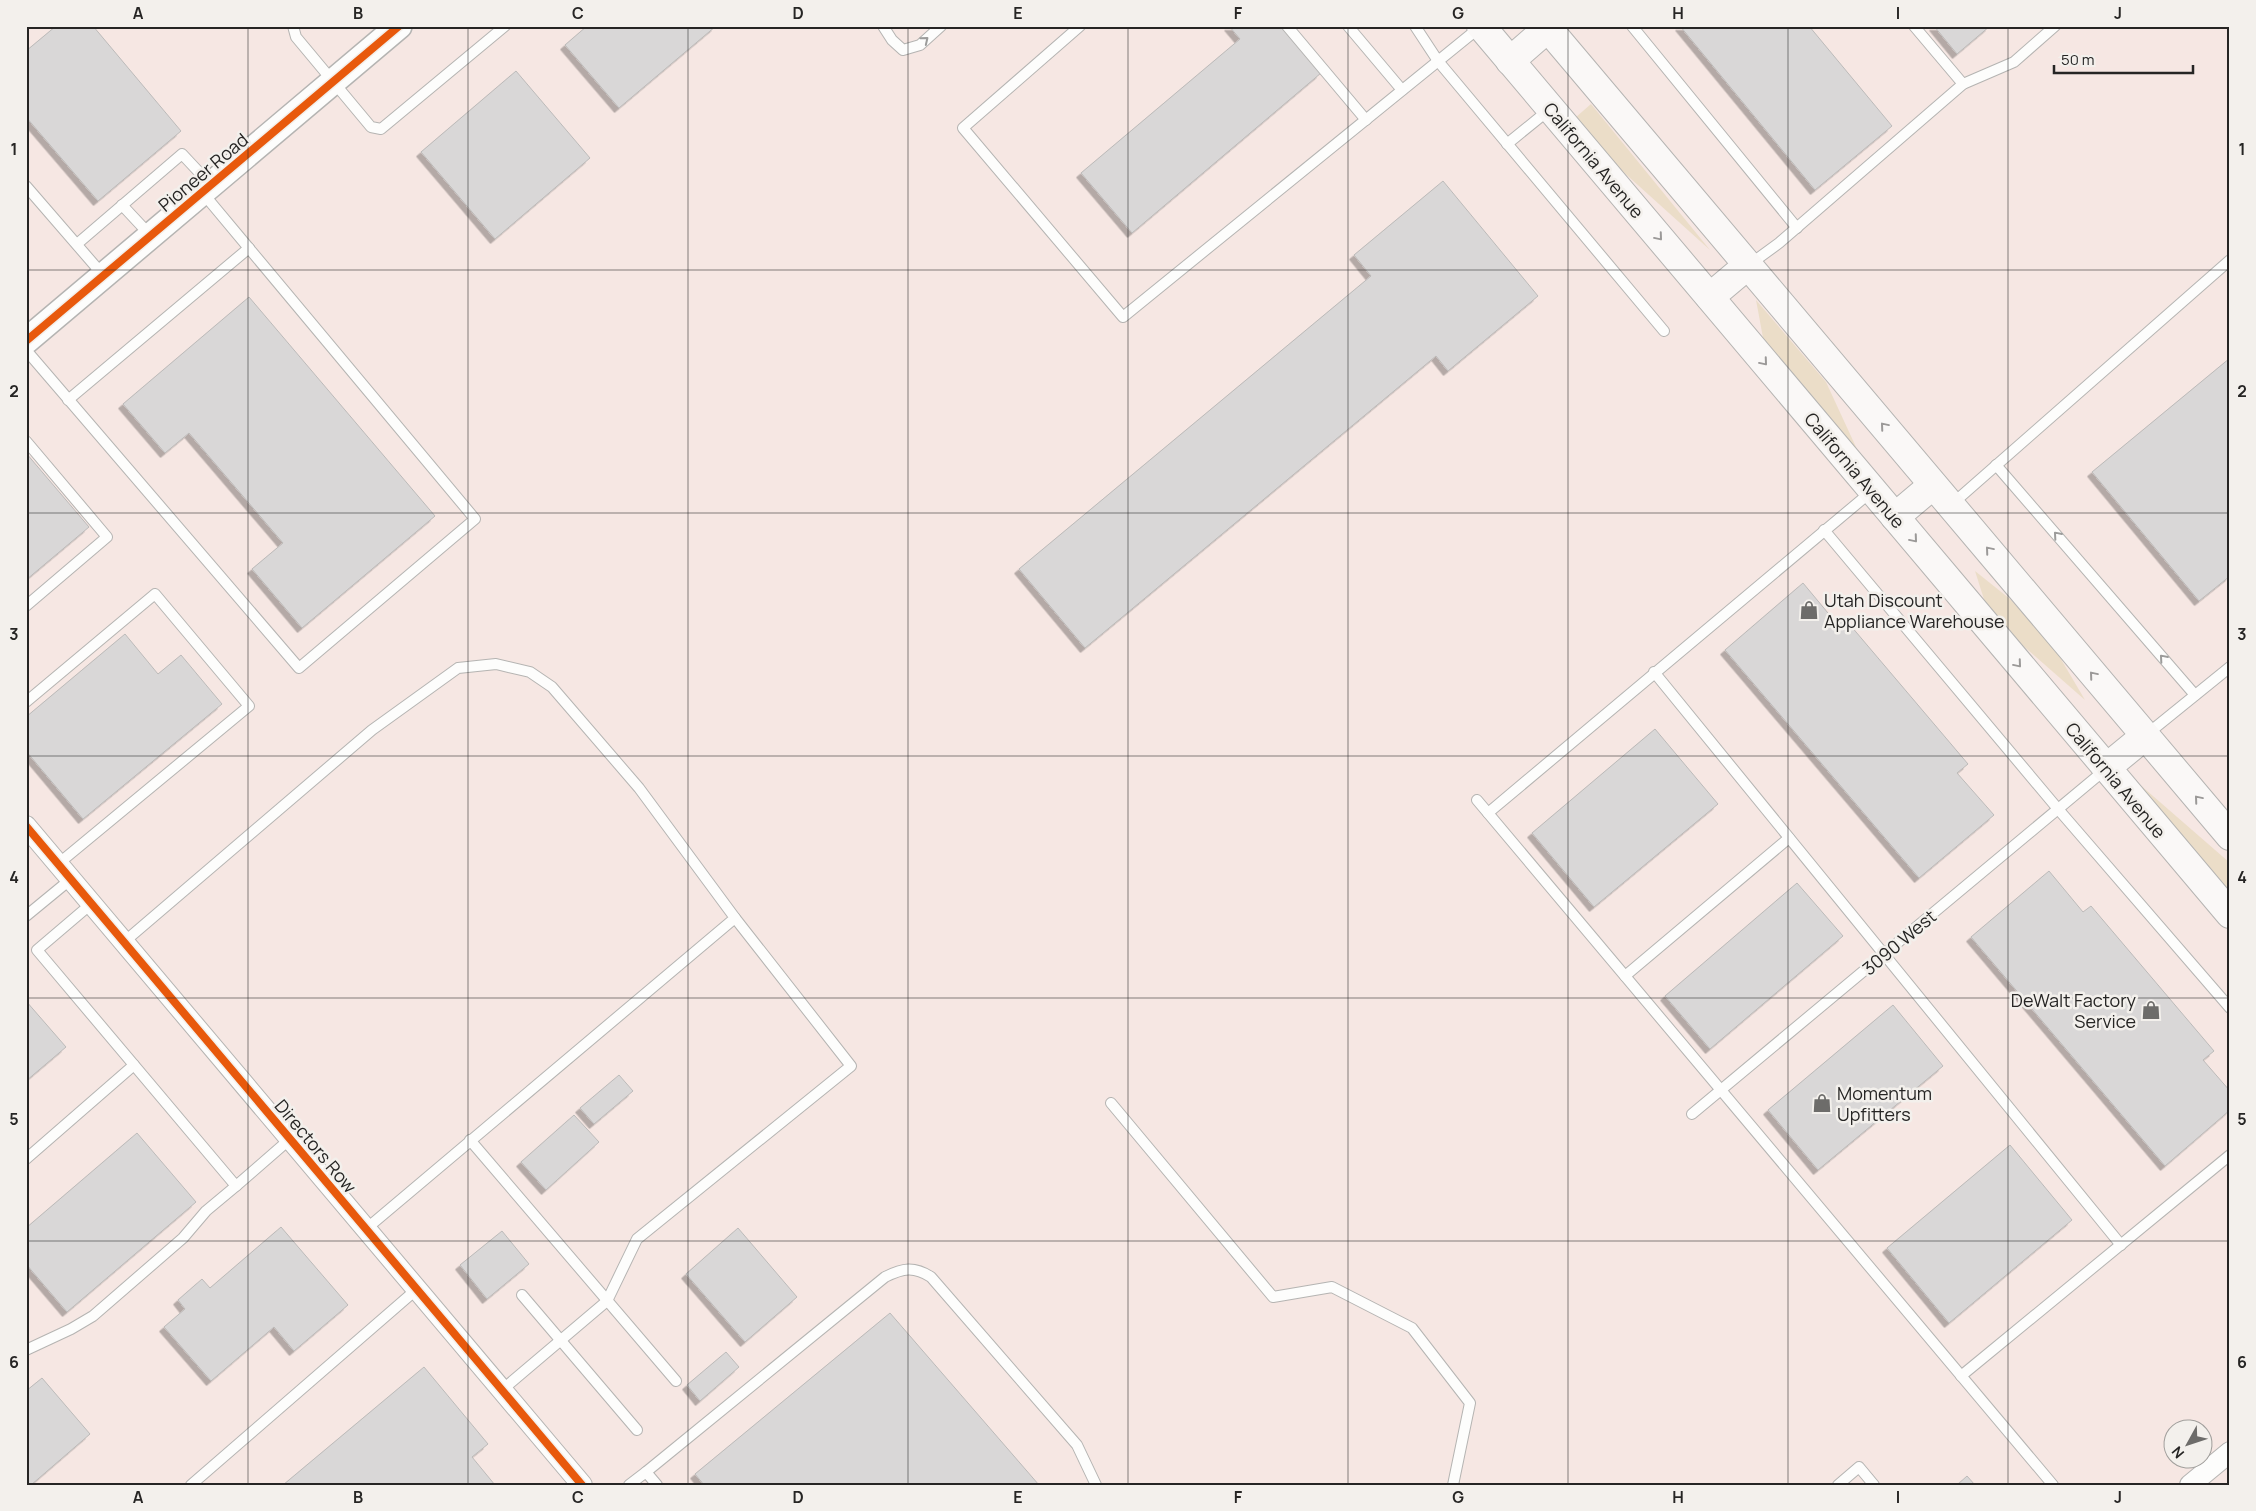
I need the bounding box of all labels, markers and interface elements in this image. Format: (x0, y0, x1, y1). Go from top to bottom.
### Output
text: A (133, 2, 144, 24)
text: B (353, 2, 363, 24)
text: C (572, 2, 584, 24)
text: D (792, 2, 804, 24)
text: E (1013, 2, 1023, 24)
text: F (1234, 2, 1243, 24)
text: G (1452, 2, 1464, 24)
text: H (1672, 2, 1684, 24)
text: I (1896, 2, 1900, 24)
text: J (2114, 2, 2122, 24)
one-way arrow (919, 37, 928, 45)
scale bar (2054, 42, 2192, 74)
text: 50 m (2061, 49, 2095, 70)
street label: California Avenue (1538, 97, 1650, 223)
street label: Pioneer Road (153, 127, 253, 217)
text: 1 (10, 138, 18, 160)
text: 1 (2238, 138, 2246, 160)
one-way arrow (1653, 232, 1662, 241)
one-way arrow (1758, 356, 1767, 365)
text: 2 (9, 380, 19, 402)
text: 2 (2237, 380, 2247, 402)
street label: California Avenue (1799, 407, 1911, 533)
one-way arrow (1880, 423, 1889, 432)
one-way arrow (2054, 532, 2063, 541)
one-way arrow (1908, 534, 1917, 543)
one-way arrow (1985, 547, 1994, 556)
place label: Utah Discount Appliance Warehouse (1824, 588, 2004, 633)
shop icon: Utah Discount Appliance Warehouse (1798, 599, 1820, 621)
text: 3 (9, 623, 19, 645)
text: 3 (2237, 623, 2247, 645)
one-way arrow (2161, 655, 2169, 664)
one-way arrow (2013, 658, 2022, 667)
one-way arrow (2090, 671, 2099, 680)
street label: California Avenue (2060, 717, 2172, 843)
one-way arrow (2195, 795, 2204, 804)
text: 4 (9, 866, 19, 888)
text: 4 (2237, 866, 2247, 888)
street label: 3090 West (1857, 904, 1941, 980)
place label: DeWalt Factory Service (2011, 988, 2136, 1033)
shop icon: DeWalt Factory Service (2140, 999, 2162, 1021)
place label: Momentum Upfitters (1837, 1081, 1932, 1126)
shop icon: Momentum Upfitters (1811, 1092, 1833, 1114)
street label: Directors Row (270, 1094, 362, 1198)
text: 5 (9, 1108, 19, 1130)
text: 5 (2237, 1108, 2247, 1130)
text: 6 (9, 1351, 19, 1373)
text: 6 (2237, 1351, 2247, 1373)
north arrow (2164, 1418, 2214, 1468)
text: N (2167, 1443, 2188, 1463)
text: A (133, 1486, 144, 1508)
text: B (353, 1486, 363, 1508)
text: C (572, 1486, 584, 1508)
text: D (792, 1486, 804, 1508)
text: E (1013, 1486, 1023, 1508)
text: F (1234, 1486, 1243, 1508)
text: G (1452, 1486, 1464, 1508)
text: H (1672, 1486, 1684, 1508)
text: I (1896, 1486, 1900, 1508)
text: J (2114, 1486, 2122, 1508)

